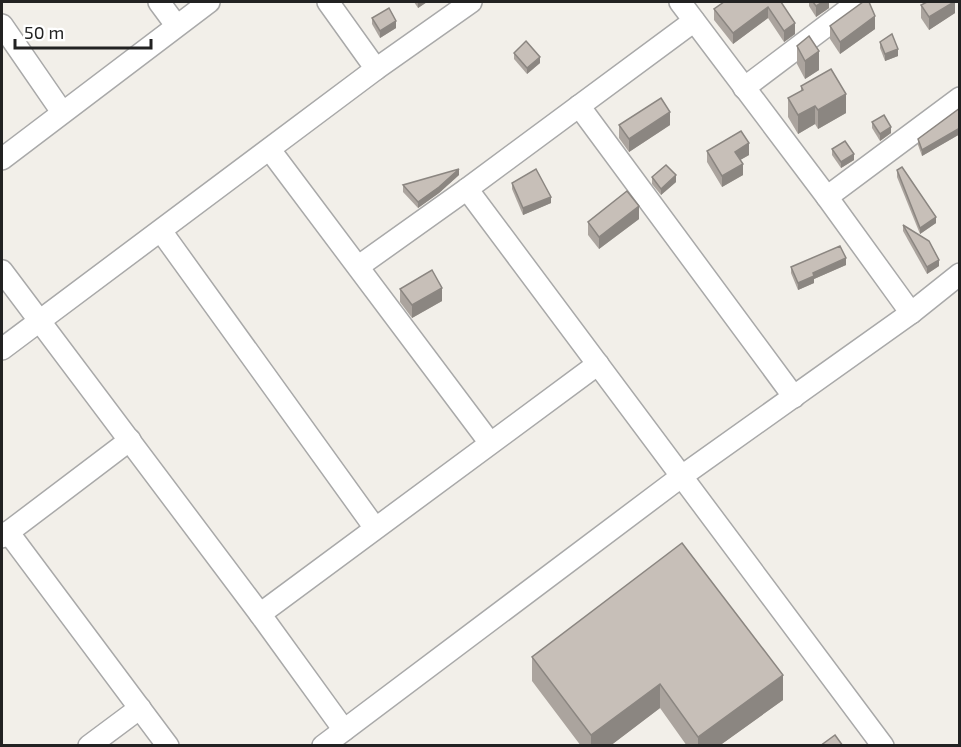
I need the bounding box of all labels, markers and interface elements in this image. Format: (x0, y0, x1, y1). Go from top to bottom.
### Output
scale bar (15, 12, 152, 50)
text: 50 m (24, 21, 64, 43)

